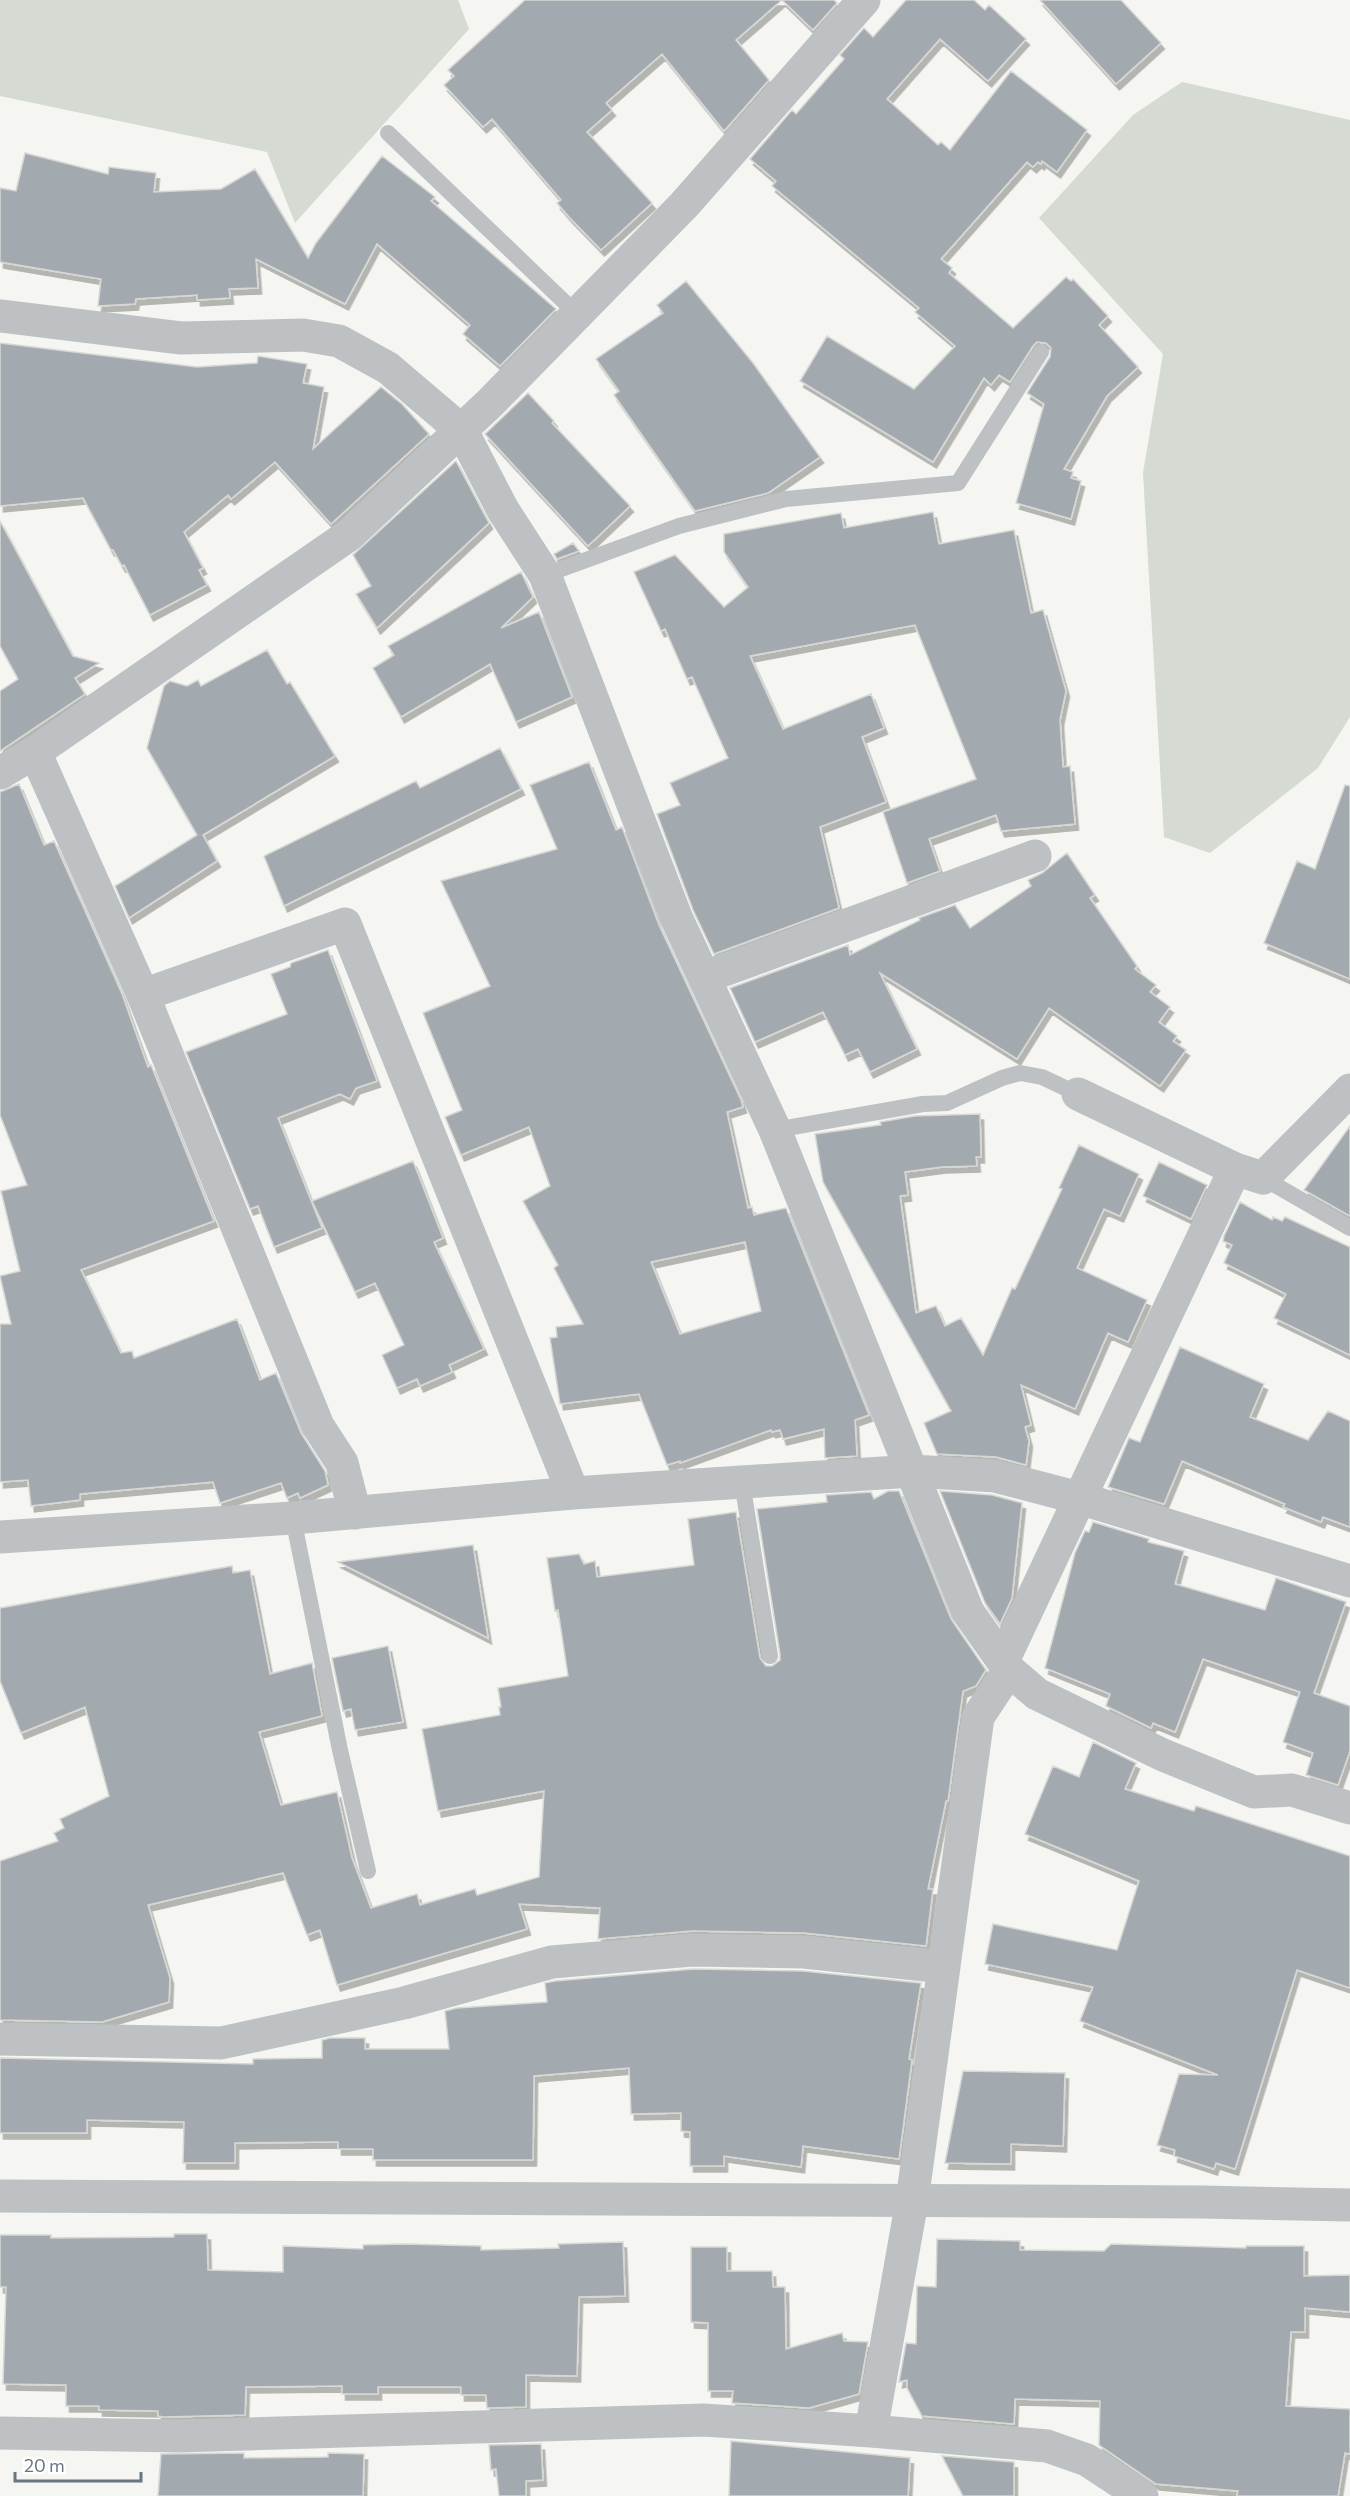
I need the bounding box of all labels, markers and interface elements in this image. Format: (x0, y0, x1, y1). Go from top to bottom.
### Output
scale bar (15, 2445, 141, 2483)
text: 20 m (24, 2454, 65, 2476)

